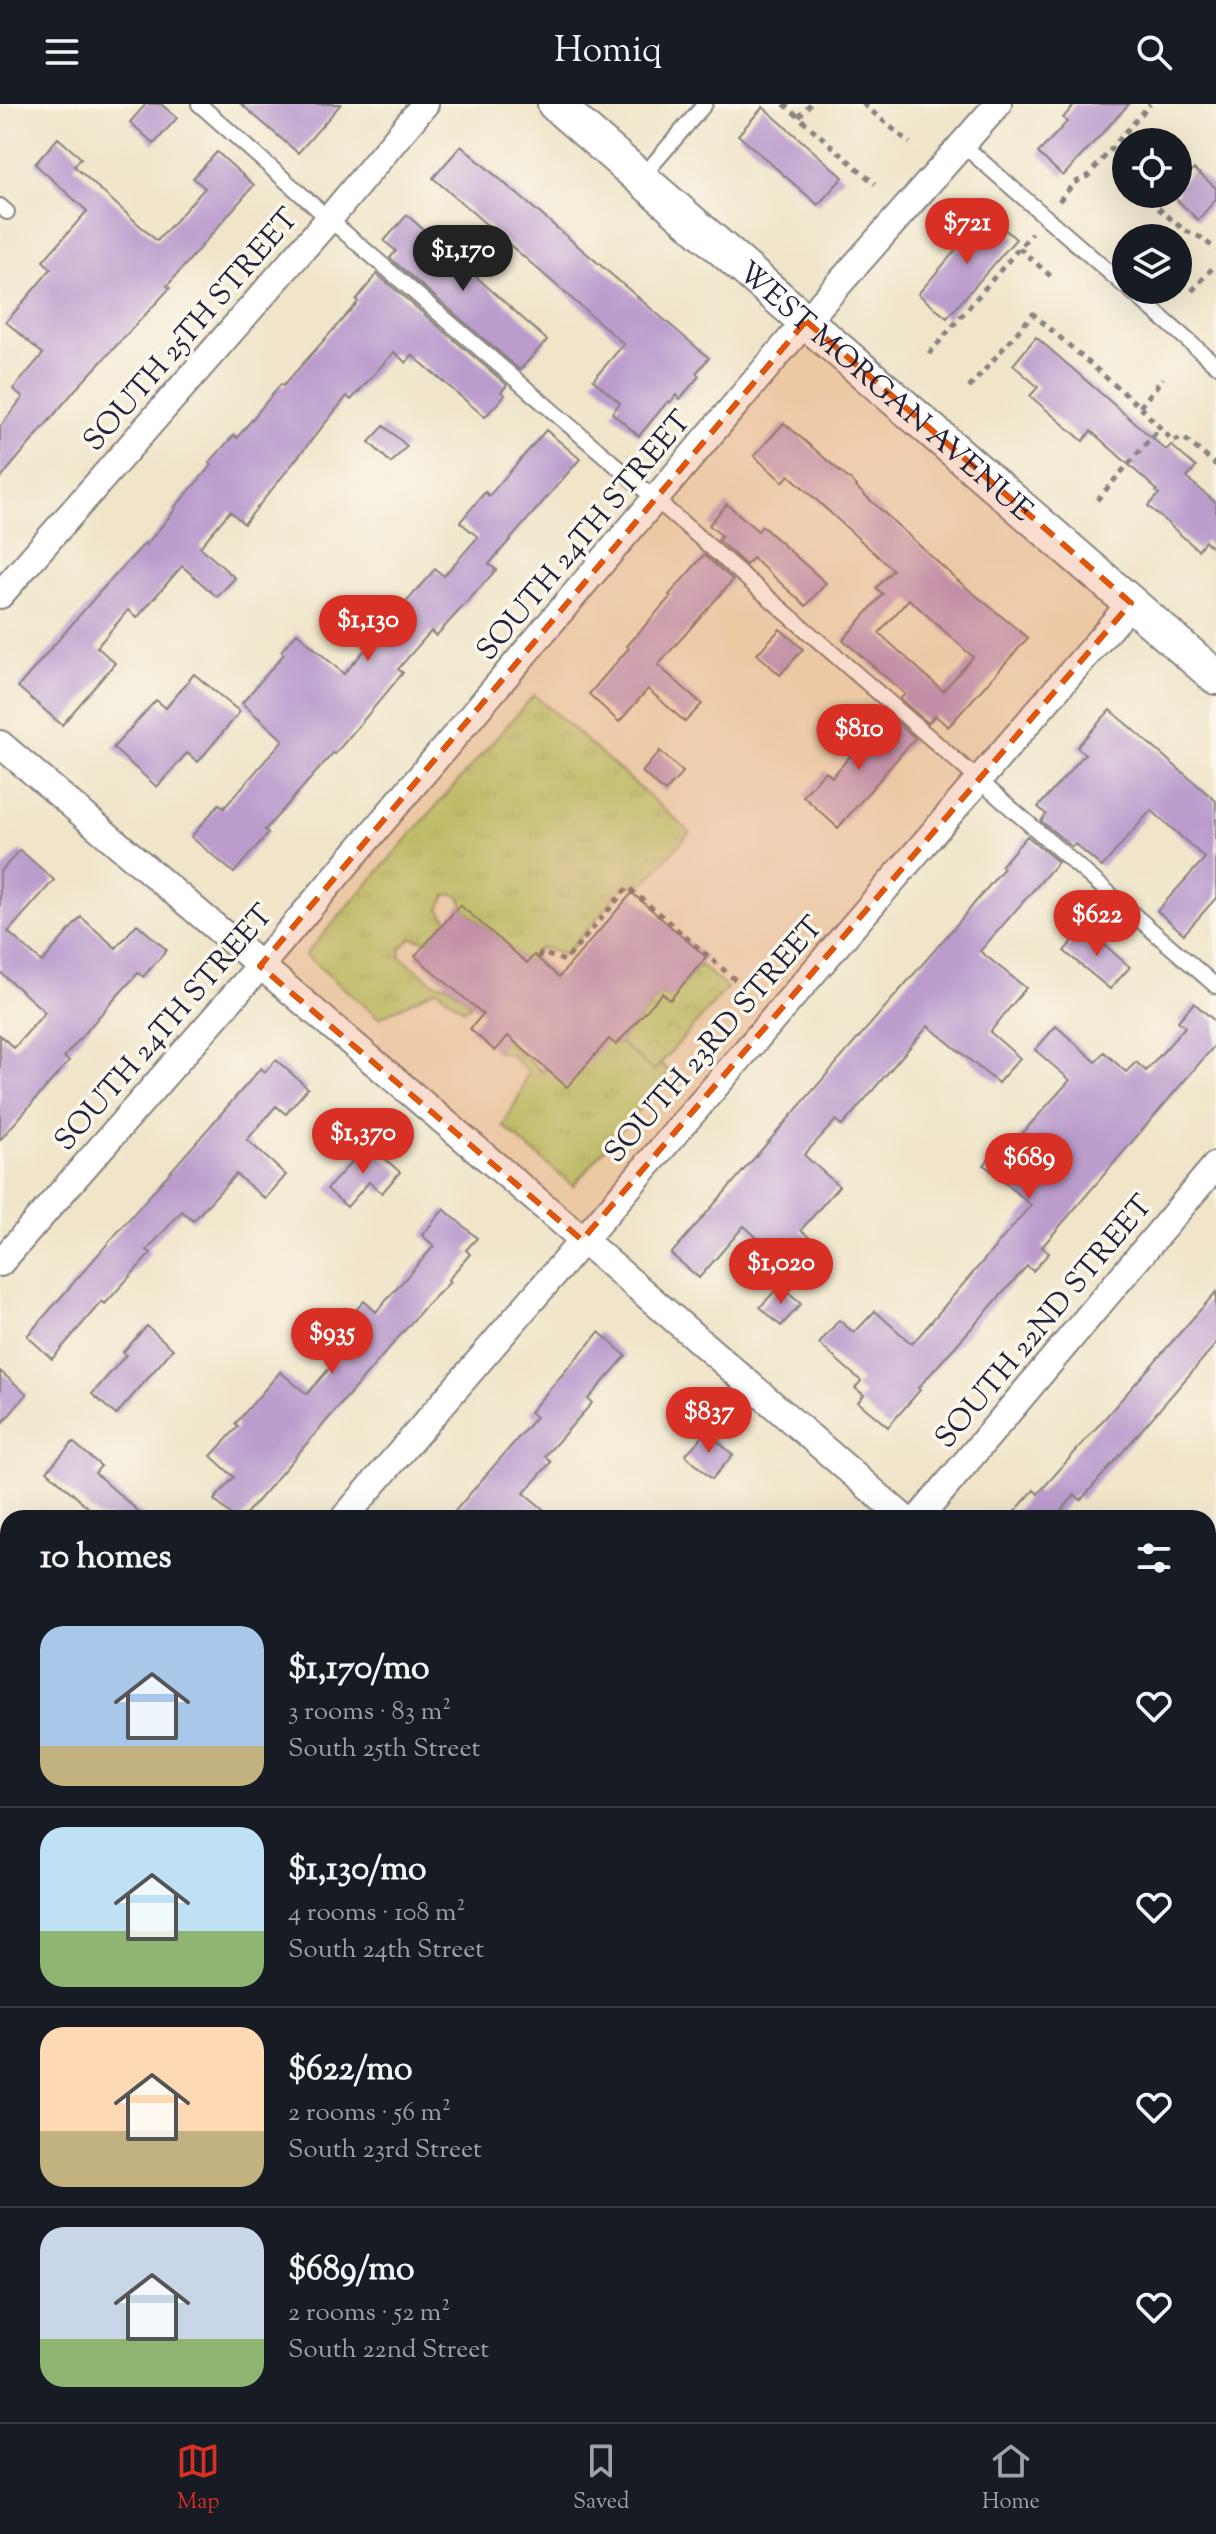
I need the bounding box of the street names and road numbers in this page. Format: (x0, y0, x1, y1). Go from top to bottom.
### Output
street label: SOUTH 25TH STREET (74, 200, 310, 462)
street label: WEST MORGAN AVENUE (727, 253, 1041, 533)
street label: SOUTH 24TH STREET (467, 402, 703, 671)
street label: SOUTH 24TH STREET (45, 896, 284, 1162)
street label: SOUTH 23RD STREET (595, 908, 834, 1174)
street label: SOUTH 22ND STREET (926, 1187, 1164, 1459)

